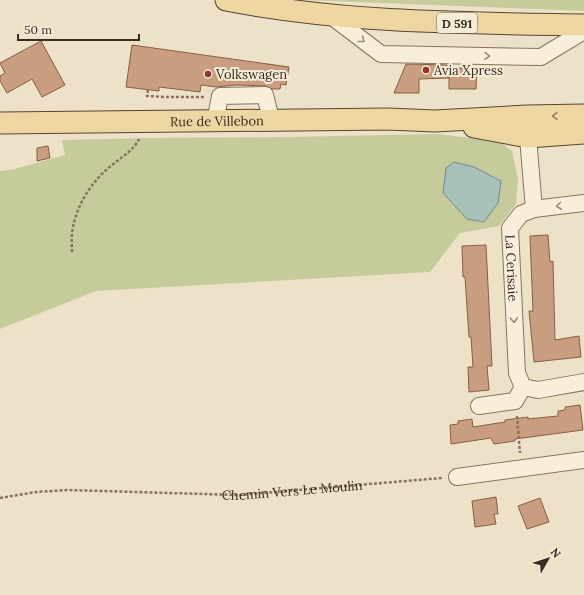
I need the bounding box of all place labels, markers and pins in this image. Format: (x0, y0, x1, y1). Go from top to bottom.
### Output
place label: Avia Xpress (433, 62, 503, 79)
marker: Avia Xpress (421, 65, 431, 75)
place label: Volkswagen (215, 66, 287, 83)
marker: Volkswagen (203, 69, 213, 79)

